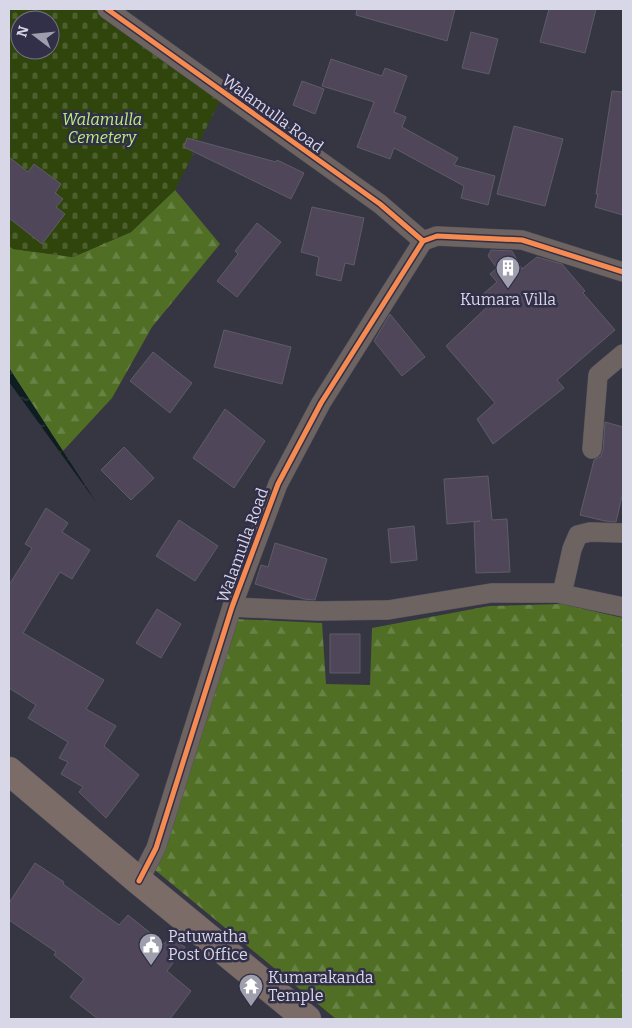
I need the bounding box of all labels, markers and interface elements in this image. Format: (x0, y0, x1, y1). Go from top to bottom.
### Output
north arrow (10, 10, 60, 60)
text: N (13, 24, 33, 39)
street label: Walamulla Road (218, 70, 328, 157)
park label: Walamulla Cemetery (62, 110, 142, 147)
building icon: Kumara Villa (495, 255, 521, 289)
place label: Kumara Villa (460, 290, 556, 309)
street label: Walamulla Road (213, 485, 272, 605)
place label: Patuwatha Post Office (168, 927, 248, 964)
public building icon: Patuwatha Post Office (138, 932, 164, 966)
place label: Kumarakanda Temple (268, 968, 374, 1005)
temple icon: Kumarakanda Temple (238, 973, 264, 1007)

